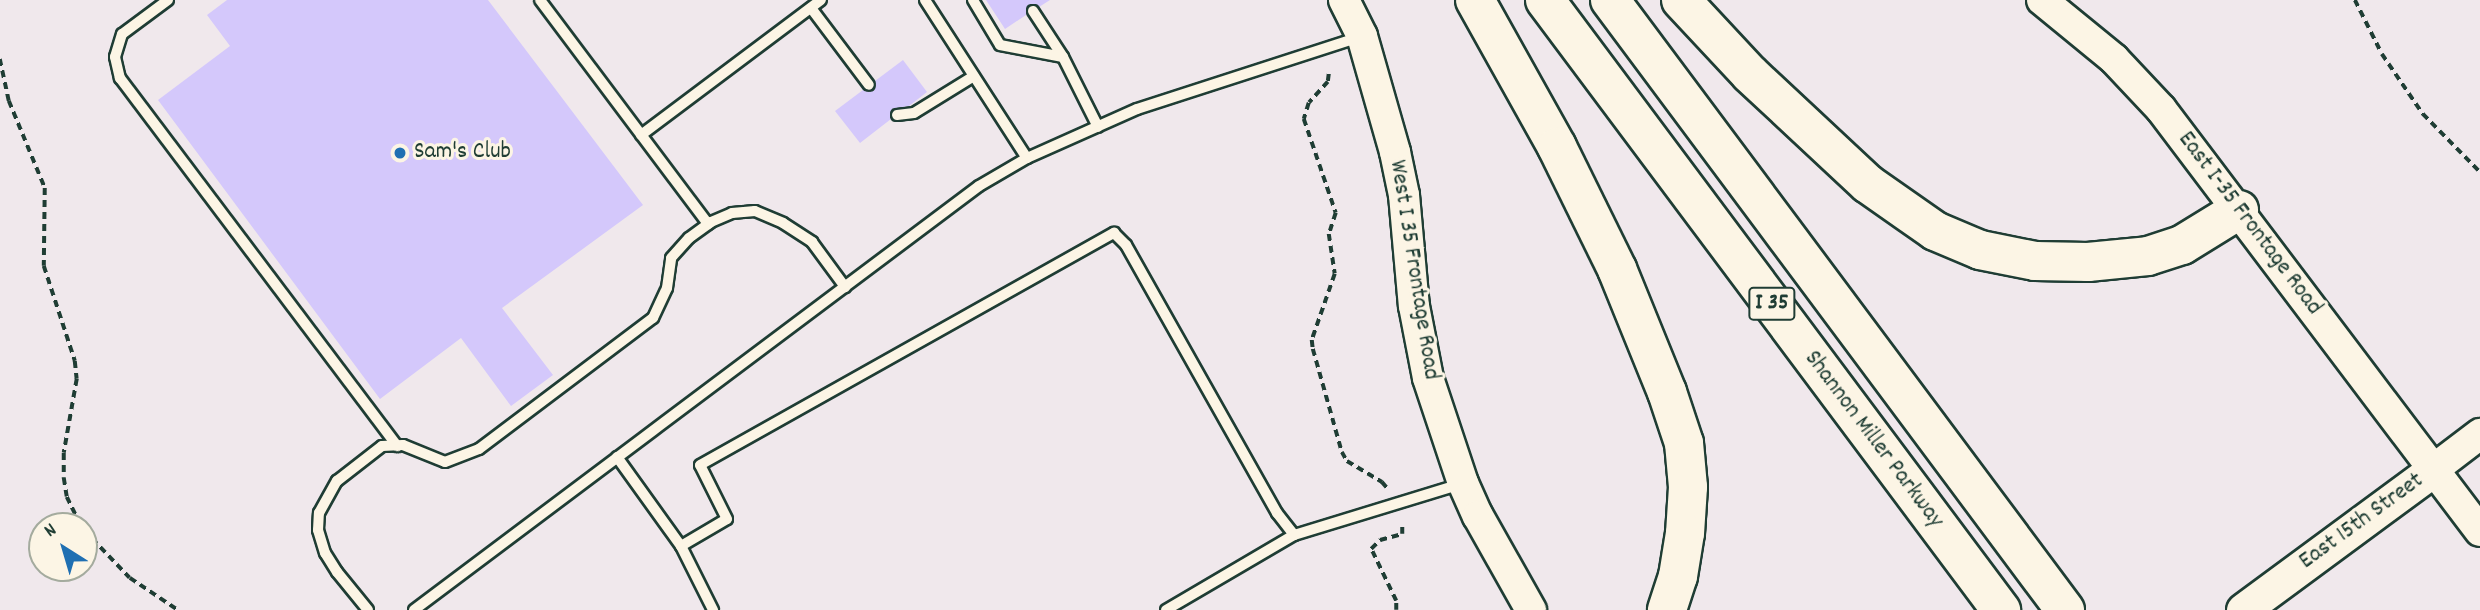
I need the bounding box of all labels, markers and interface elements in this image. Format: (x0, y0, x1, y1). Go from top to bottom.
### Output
street label: East I-35 Frontage Road (2171, 127, 2327, 321)
place label: Sam's Club (414, 139, 511, 167)
marker: Sam's Club (392, 145, 408, 161)
street label: West I 35 Frontage Road (1381, 158, 1445, 382)
road number: I 35 (1748, 284, 1796, 324)
street label: Shannon Miller Parkway (1797, 346, 1949, 534)
street label: East 15th Street (2294, 467, 2430, 577)
north arrow (28, 512, 98, 582)
text: N (39, 518, 63, 545)

